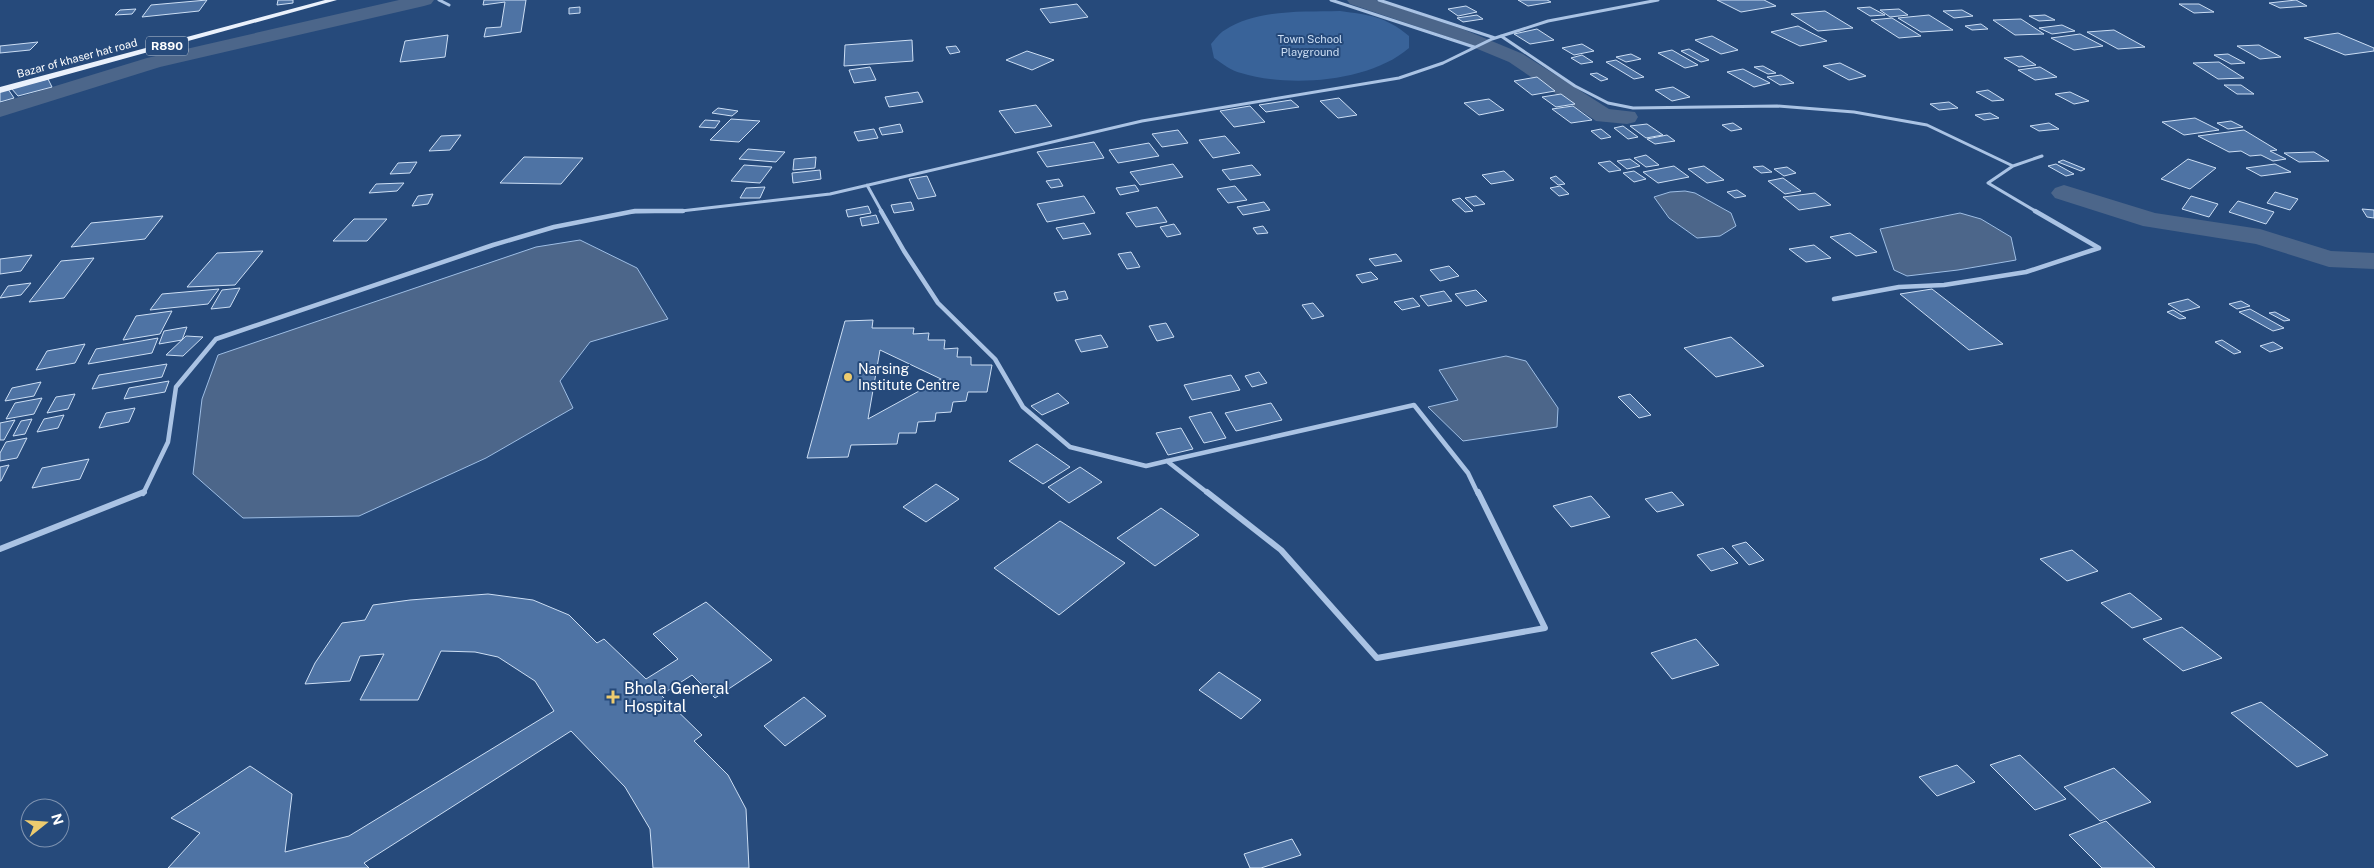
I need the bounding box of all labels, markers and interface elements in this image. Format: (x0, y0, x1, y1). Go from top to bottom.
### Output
park label: Town School Playground (1278, 33, 1342, 58)
street label: Bazar of khaser hat road (15, 36, 139, 80)
road number: R890 (146, 36, 188, 56)
place label: Narsing Institute Centre (858, 361, 960, 393)
marker: Narsing Institute Centre (842, 371, 854, 383)
place label: Bhola General Hospital (624, 679, 729, 716)
marker: Bhola General Hospital (606, 690, 620, 704)
north arrow (20, 798, 70, 848)
text: N (48, 812, 67, 827)

